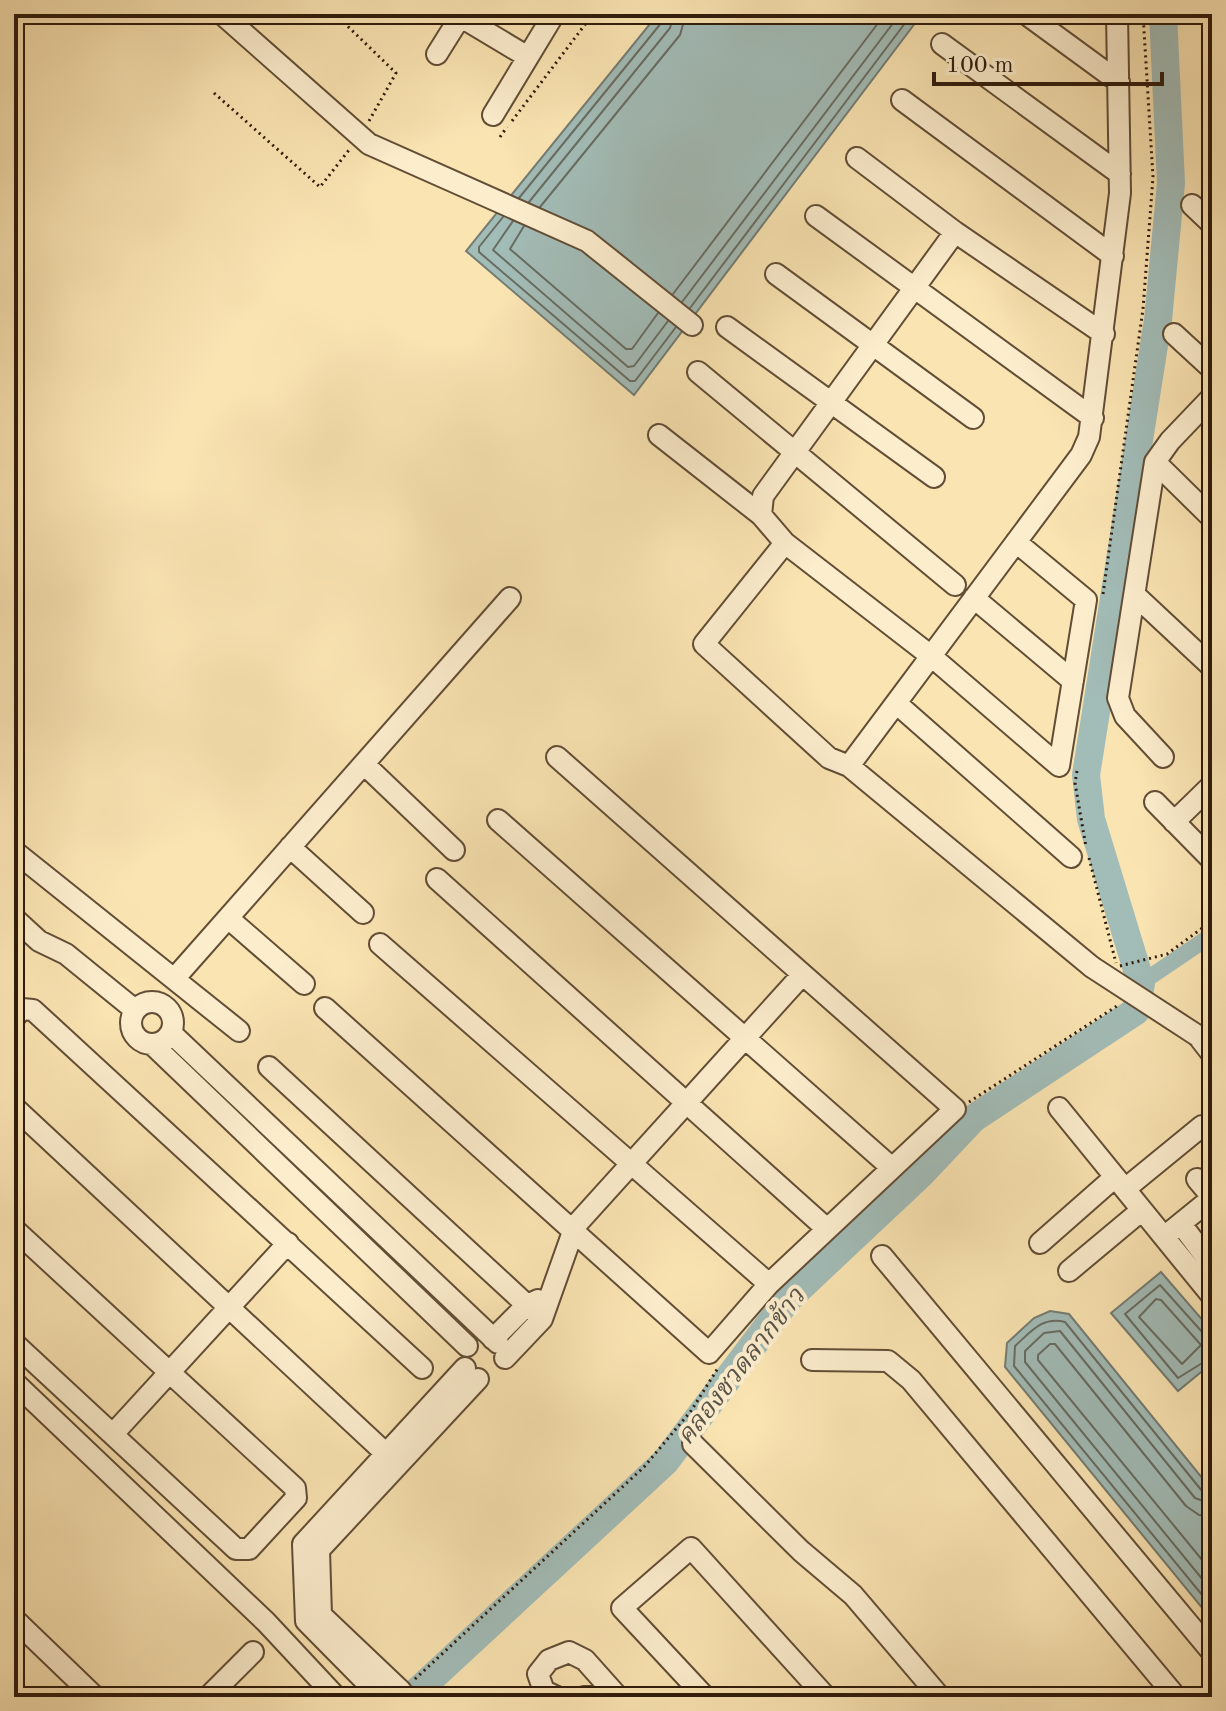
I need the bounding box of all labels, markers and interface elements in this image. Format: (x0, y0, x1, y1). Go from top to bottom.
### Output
scale bar (934, 36, 1162, 86)
text: 100 m (946, 54, 1014, 78)
water label: คลองชวดลากข้าว (670, 1281, 811, 1450)

